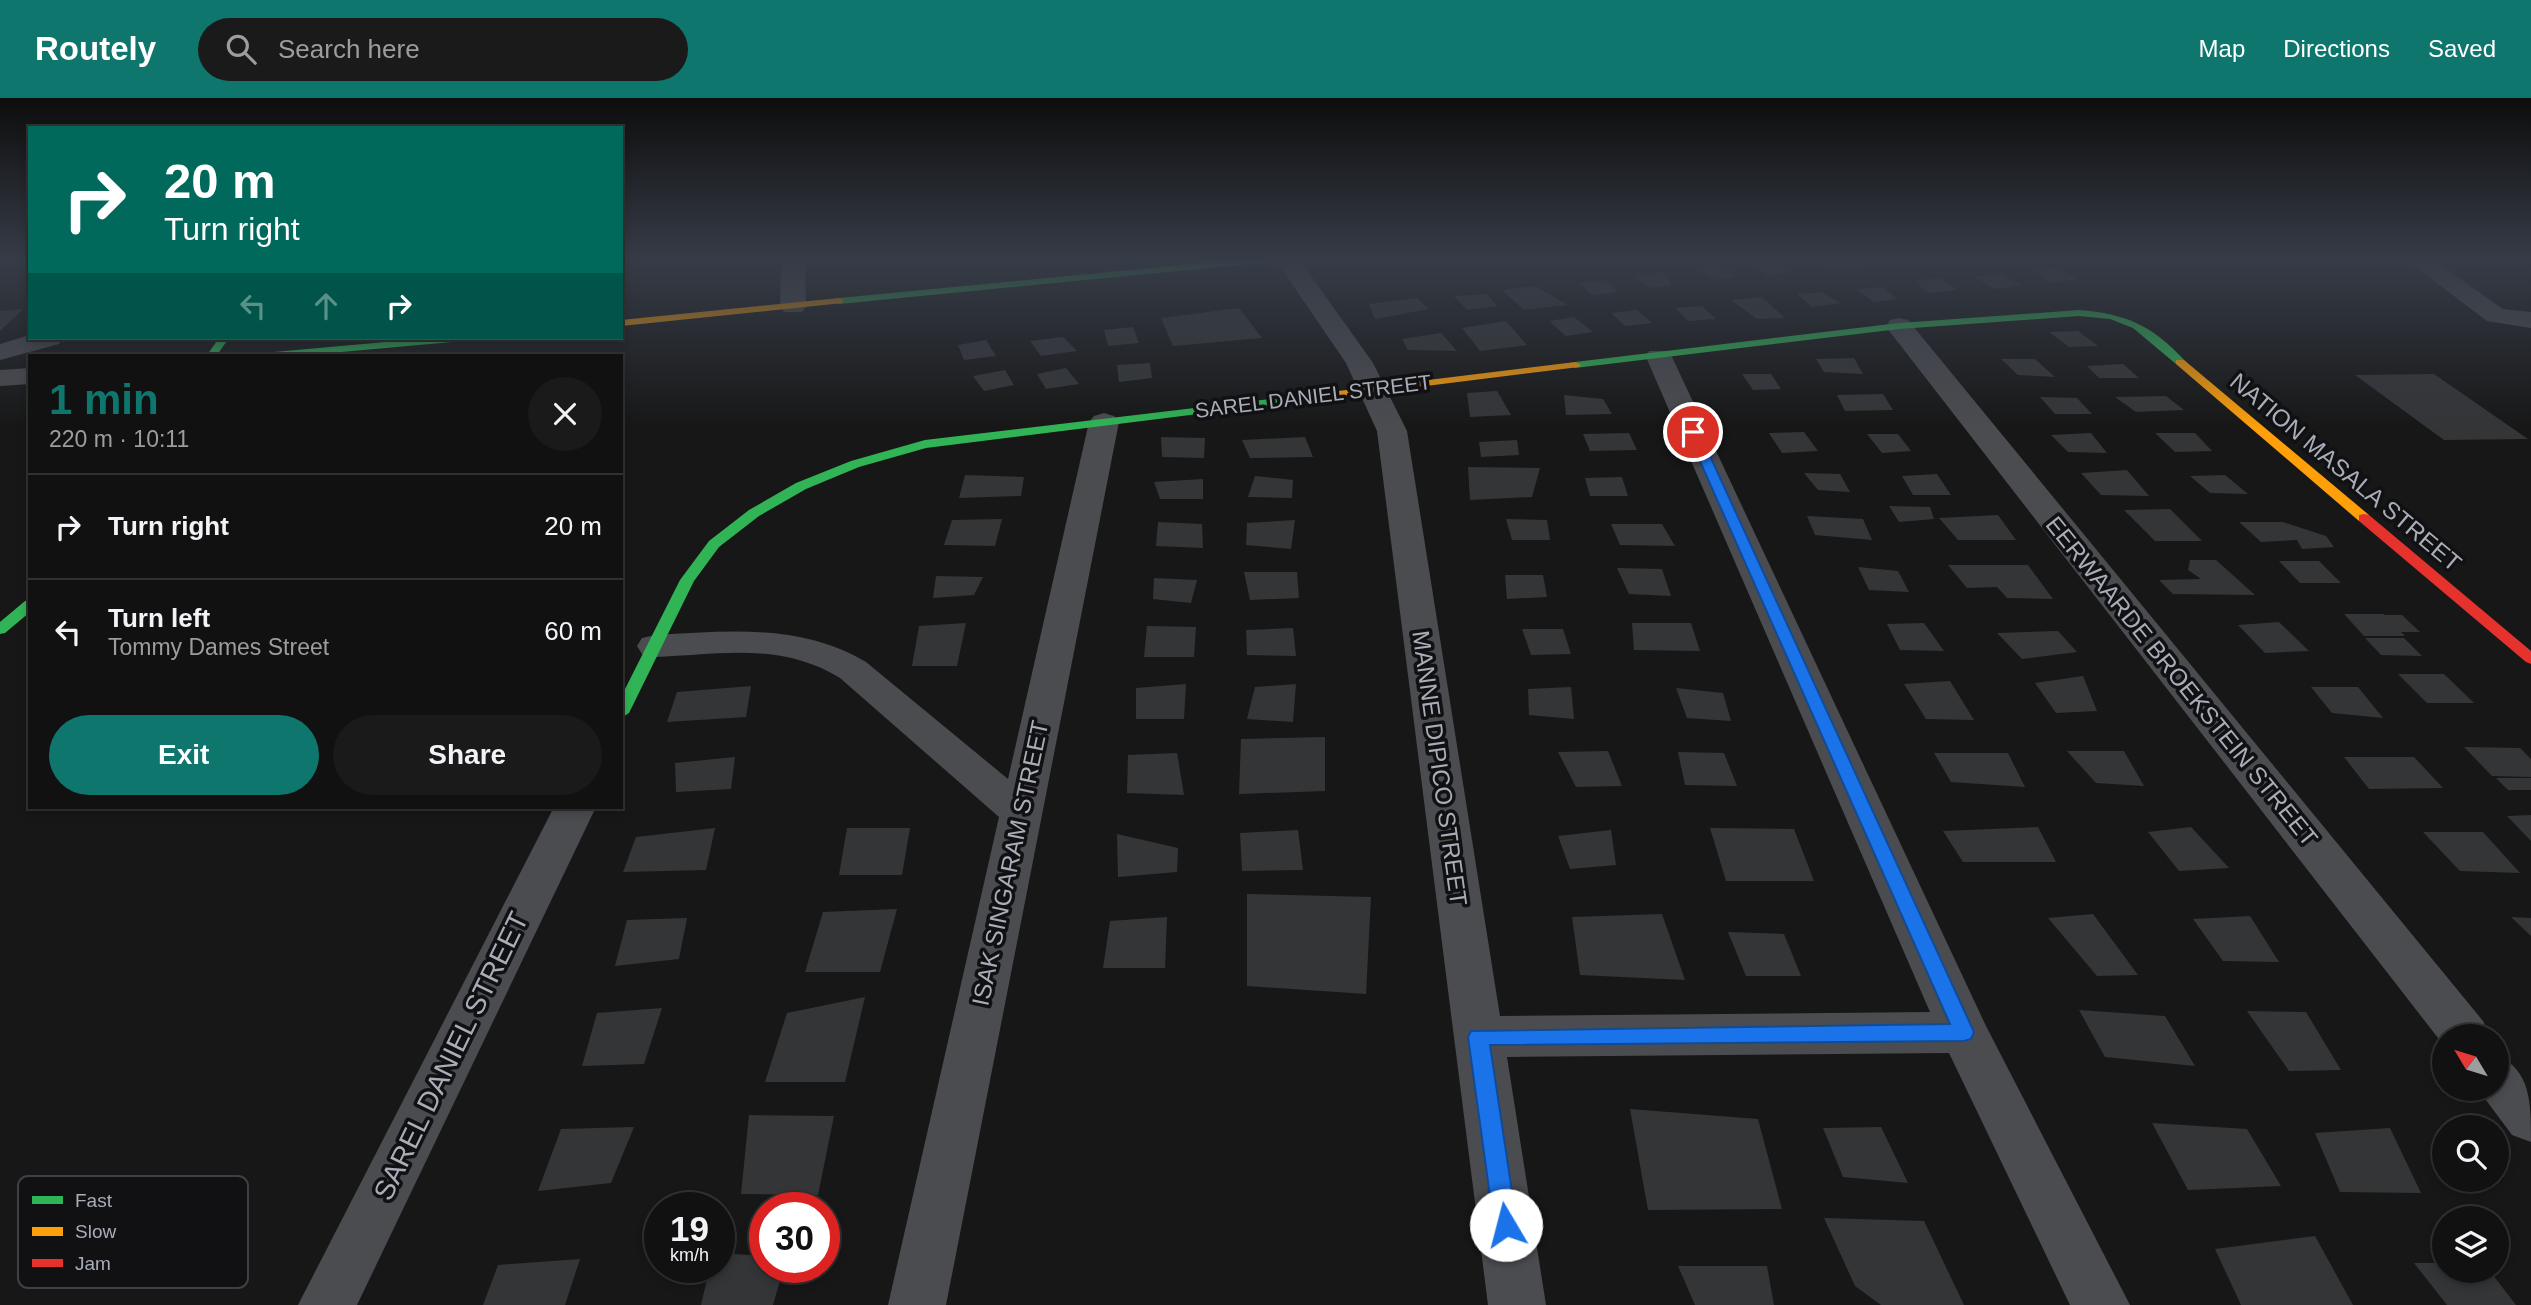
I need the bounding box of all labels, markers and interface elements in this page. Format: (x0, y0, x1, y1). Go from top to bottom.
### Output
search box (198, 18, 688, 81)
text: Routely (35, 30, 156, 67)
icon: search (222, 30, 260, 68)
text: Search here (278, 34, 420, 64)
text: Map (2199, 35, 2245, 62)
text: Directions (2283, 35, 2390, 62)
text: Saved (2428, 35, 2496, 62)
icon: right (49, 154, 140, 245)
text: 20 m (164, 154, 276, 208)
text: Turn right (164, 211, 300, 247)
icon: left (234, 287, 272, 325)
icon: ahead (307, 287, 345, 325)
icon: right (380, 287, 418, 325)
street label: NATION MASALA STREET (2225, 368, 2467, 577)
street label: SAREL DANIEL STREET (1194, 370, 1433, 422)
text: 1 min (49, 376, 159, 423)
button: close (528, 377, 602, 451)
pin (1663, 402, 1723, 462)
icon: arrive (1674, 413, 1712, 451)
text: 220 m · 10:11 (49, 426, 189, 452)
icon: right (49, 508, 87, 546)
text: Turn right (108, 511, 229, 541)
text: 20 m (544, 511, 602, 541)
street label: EERWAARDE BROEKSTEIN STREET (2041, 511, 2324, 851)
text: Turn left (108, 603, 210, 633)
icon: left (49, 613, 87, 651)
text: 60 m (544, 616, 602, 646)
street label: MANNE DIPICO STREET (1407, 629, 1473, 908)
text: Tommy Dames Street (108, 634, 329, 660)
button: Exit (49, 715, 319, 795)
button: Share (333, 715, 602, 795)
street label: ISAK SINGARAM STREET (967, 718, 1053, 1008)
street label: SAREL DANIEL STREET (368, 907, 534, 1205)
north arrow (2432, 1024, 2510, 1101)
map controls (2432, 1024, 2509, 1283)
button: search (2432, 1115, 2509, 1192)
legend (18, 1176, 248, 1288)
position arrow (1469, 1188, 1543, 1262)
text: Fast (75, 1190, 113, 1211)
speed limit sign: 30 (749, 1192, 840, 1283)
button: layers (2432, 1206, 2509, 1283)
text: 19 (670, 1209, 709, 1248)
text: Slow (75, 1221, 116, 1242)
text: km/h (670, 1245, 709, 1265)
text: Jam (75, 1253, 111, 1274)

